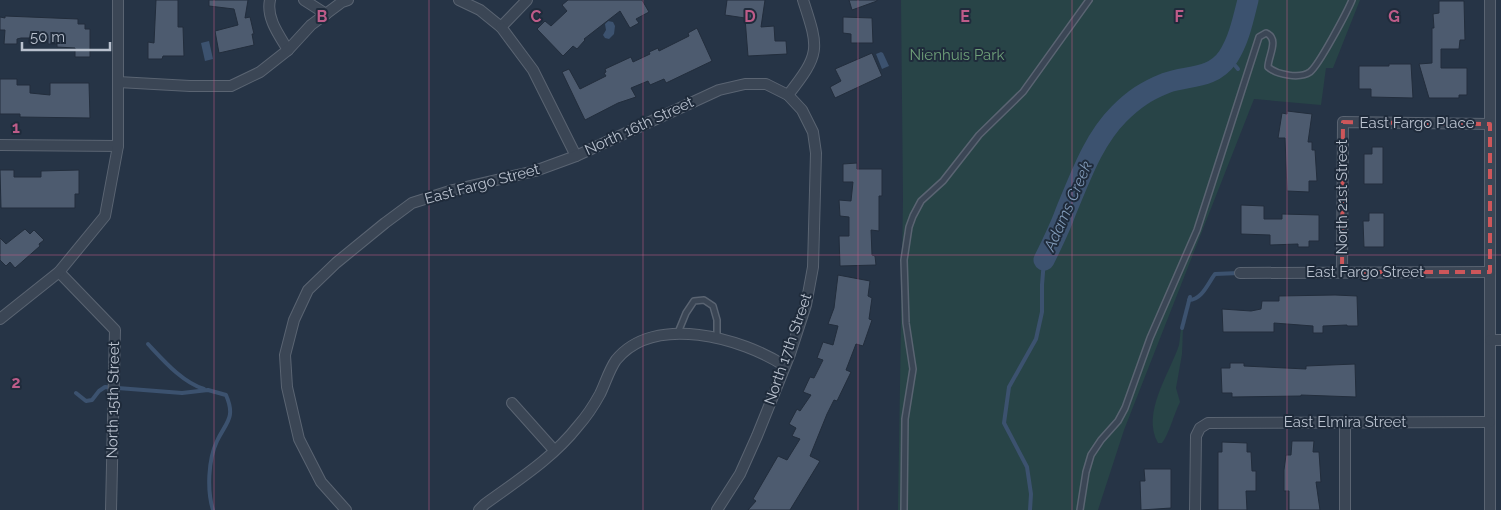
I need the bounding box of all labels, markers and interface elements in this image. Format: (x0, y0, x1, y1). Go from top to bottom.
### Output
text: B (317, 7, 328, 26)
text: C (531, 7, 542, 26)
text: D (744, 7, 756, 26)
text: E (960, 7, 970, 26)
text: F (1174, 7, 1184, 26)
text: G (1388, 7, 1400, 26)
scale bar (22, 20, 110, 52)
text: 50 m (30, 28, 65, 46)
park label: Nienhuis Park (909, 46, 1005, 64)
street label: North 16th Street (582, 93, 696, 159)
street label: East Fargo Place (1359, 114, 1475, 132)
text: 1 (12, 118, 20, 137)
street label: North 21st Street (1333, 139, 1351, 255)
water label: Adams Creek (1039, 158, 1096, 255)
street label: East Fargo Street (423, 160, 541, 208)
street label: East Fargo Street (1306, 263, 1424, 281)
street label: North 17th Street (760, 291, 816, 407)
street label: North 15th Street (103, 341, 123, 459)
text: 2 (11, 373, 21, 392)
street label: East Elmira Street (1284, 413, 1406, 431)

